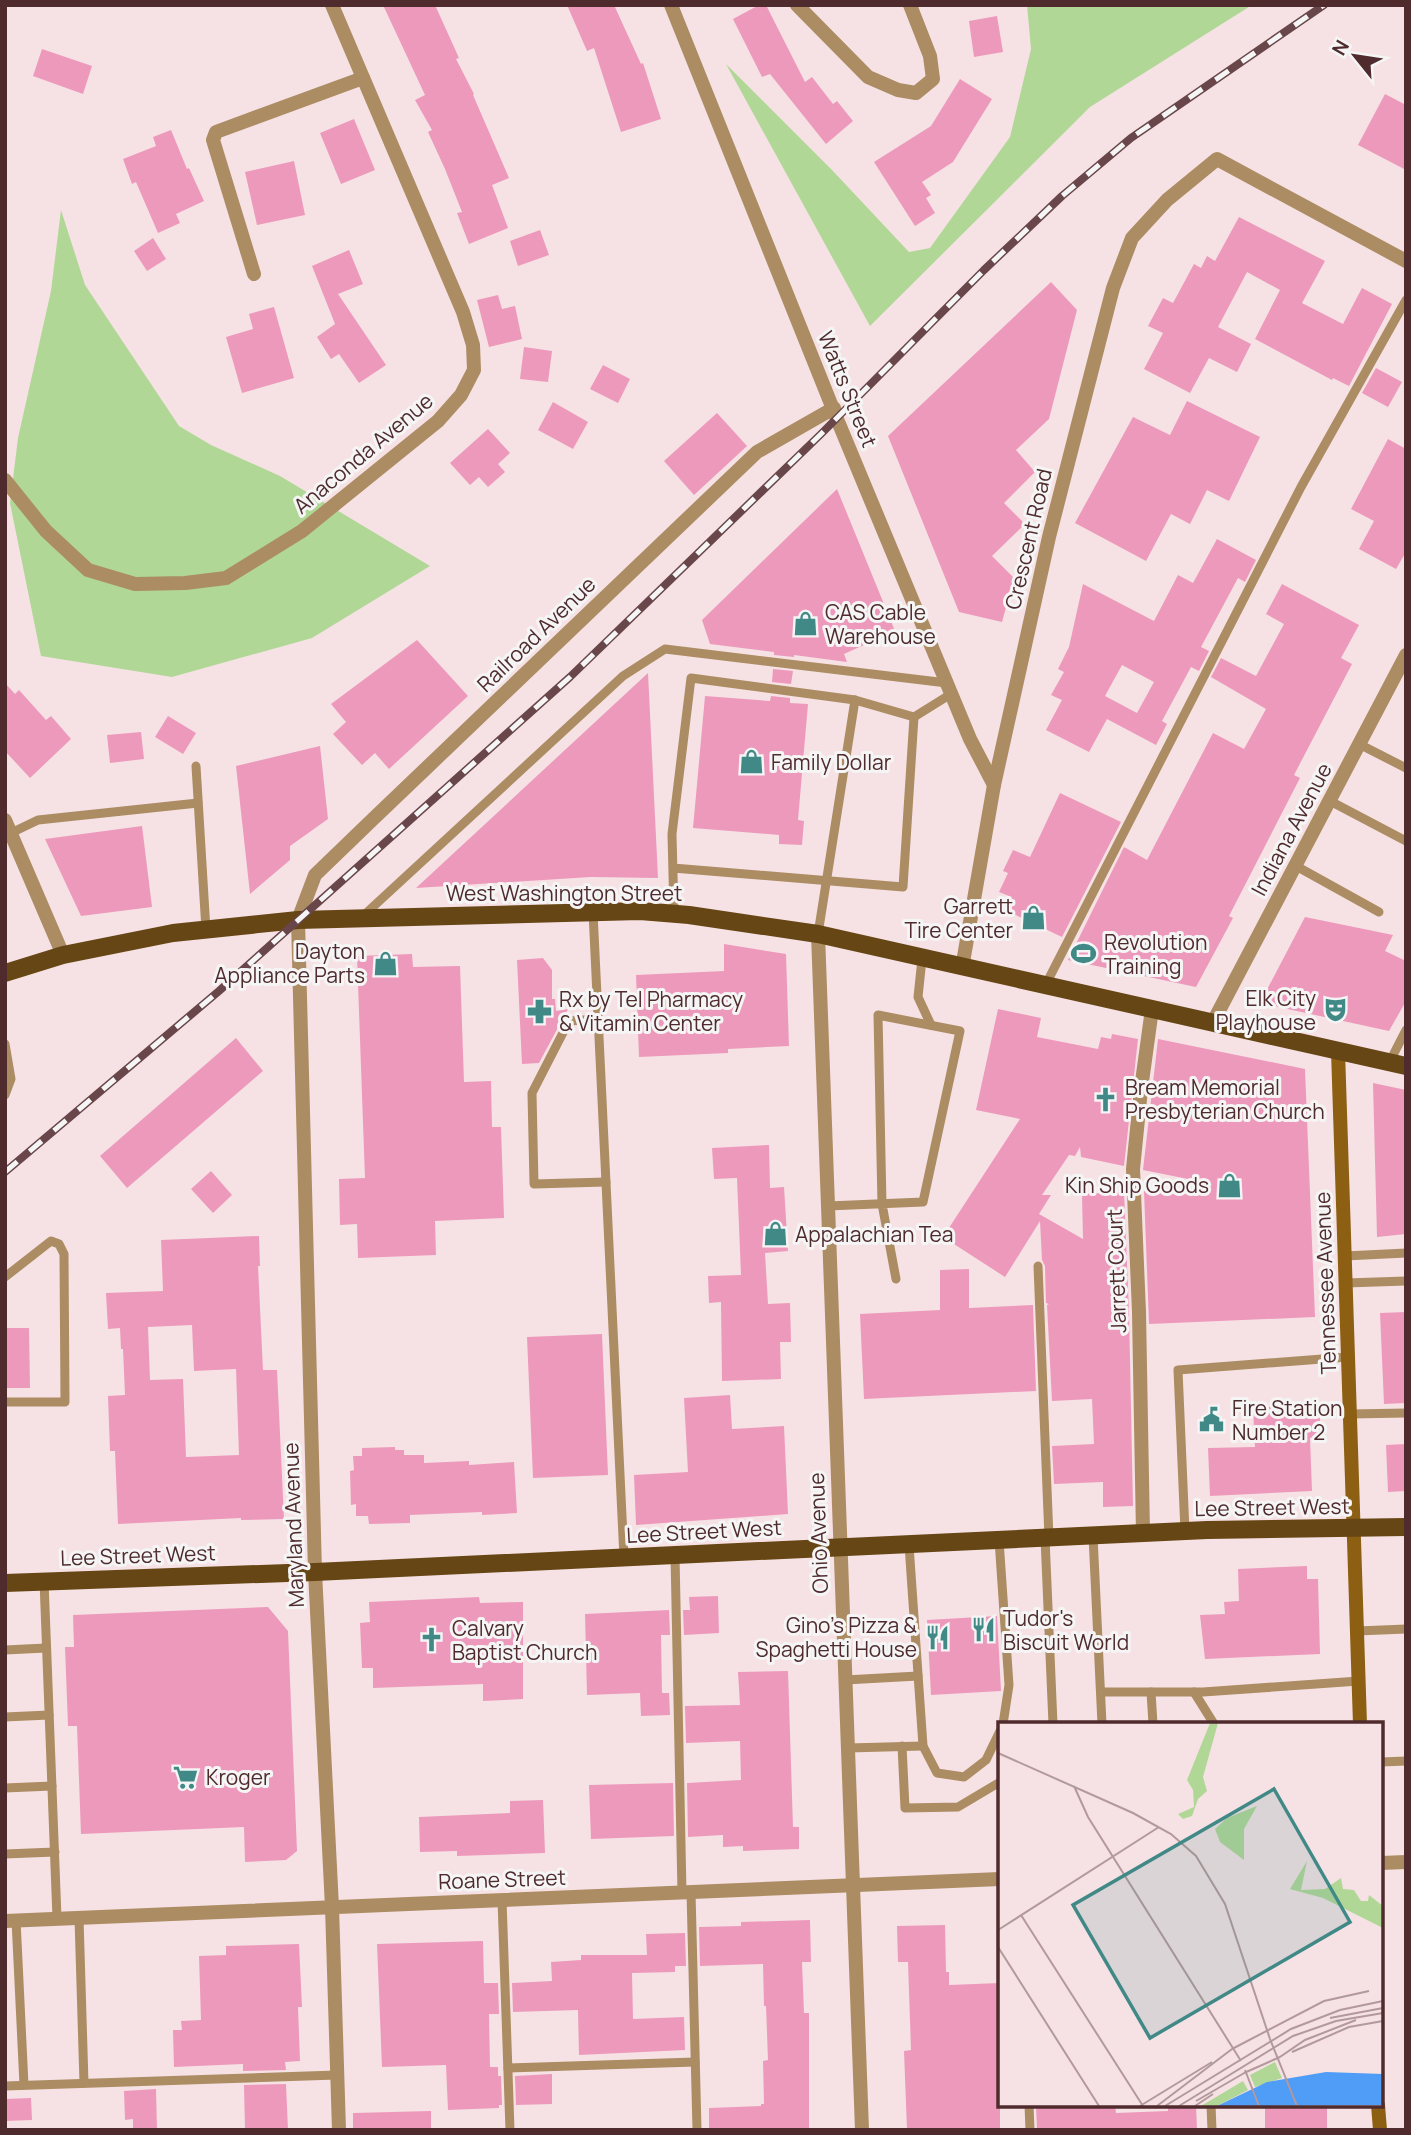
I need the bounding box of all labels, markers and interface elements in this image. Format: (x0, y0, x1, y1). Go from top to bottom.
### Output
north arrow (1320, 21, 1390, 91)
text: N (1326, 35, 1355, 60)
street label: Watts Street (812, 327, 884, 451)
street label: Anaconda Avenue (287, 386, 439, 520)
street label: Crescent Road (998, 466, 1058, 612)
street label: Railroad Avenue (471, 570, 601, 698)
place label: CAS Cable Warehouse (825, 598, 936, 650)
shop icon: CAS Cable Warehouse (791, 610, 819, 638)
shop icon: Family Dollar (737, 748, 765, 776)
place label: Family Dollar (771, 748, 892, 776)
street label: Indiana Avenue (1244, 758, 1338, 900)
street label: West Washington Street (446, 879, 682, 907)
place label: Garrett Tire Center (904, 892, 1013, 944)
shop icon: Garrett Tire Center (1019, 904, 1047, 932)
place label: Revolution Training (1104, 928, 1207, 980)
place label: Dayton Appliance Parts (214, 937, 365, 989)
sports icon: Revolution Training (1070, 940, 1098, 968)
shop icon: Dayton Appliance Parts (371, 949, 399, 977)
place label: Elk City Playhouse (1216, 984, 1316, 1036)
place label: Rx by Tel Pharmacy & Vitamin Center (559, 985, 743, 1037)
theatre icon: Elk City Playhouse (1322, 996, 1350, 1024)
pharmacy icon: Rx by Tel Pharmacy & Vitamin Center (525, 997, 553, 1025)
place label: Bream Memorial Presbyterian Church (1125, 1073, 1325, 1125)
church icon: Bream Memorial Presbyterian Church (1091, 1085, 1119, 1113)
place label: Kin Ship Goods (1065, 1171, 1209, 1199)
shop icon: Kin Ship Goods (1215, 1171, 1243, 1199)
street label: Tennessee Avenue (1308, 1191, 1342, 1375)
street label: Jarrett Court (1100, 1208, 1132, 1334)
shop icon: Appalachian Tea (761, 1220, 789, 1248)
place label: Appalachian Tea (795, 1220, 953, 1248)
place label: Fire Station Number 2 (1232, 1394, 1343, 1446)
public building icon: Fire Station Number 2 (1198, 1406, 1226, 1434)
street label: Maryland Avenue (276, 1442, 310, 1608)
street label: Ohio Avenue (802, 1472, 834, 1594)
street label: Lee Street West (1194, 1492, 1350, 1522)
street label: Lee Street West (626, 1513, 782, 1549)
street label: Lee Street West (60, 1538, 216, 1572)
place label: Tudor's Biscuit World (1003, 1604, 1129, 1656)
place label: Gino's Pizza & Spaghetti House (756, 1611, 917, 1663)
place label: Calvary Baptist Church (452, 1614, 597, 1666)
restaurant icon: Tudor's Biscuit World (969, 1616, 997, 1644)
restaurant icon: Gino's Pizza & Spaghetti House (923, 1623, 951, 1651)
church icon: Calvary Baptist Church (418, 1626, 446, 1654)
inset map (998, 1722, 1383, 2107)
supermarket icon: Kroger (172, 1763, 200, 1791)
place label: Kroger (206, 1763, 271, 1791)
street label: Roane Street (438, 1863, 566, 1895)

